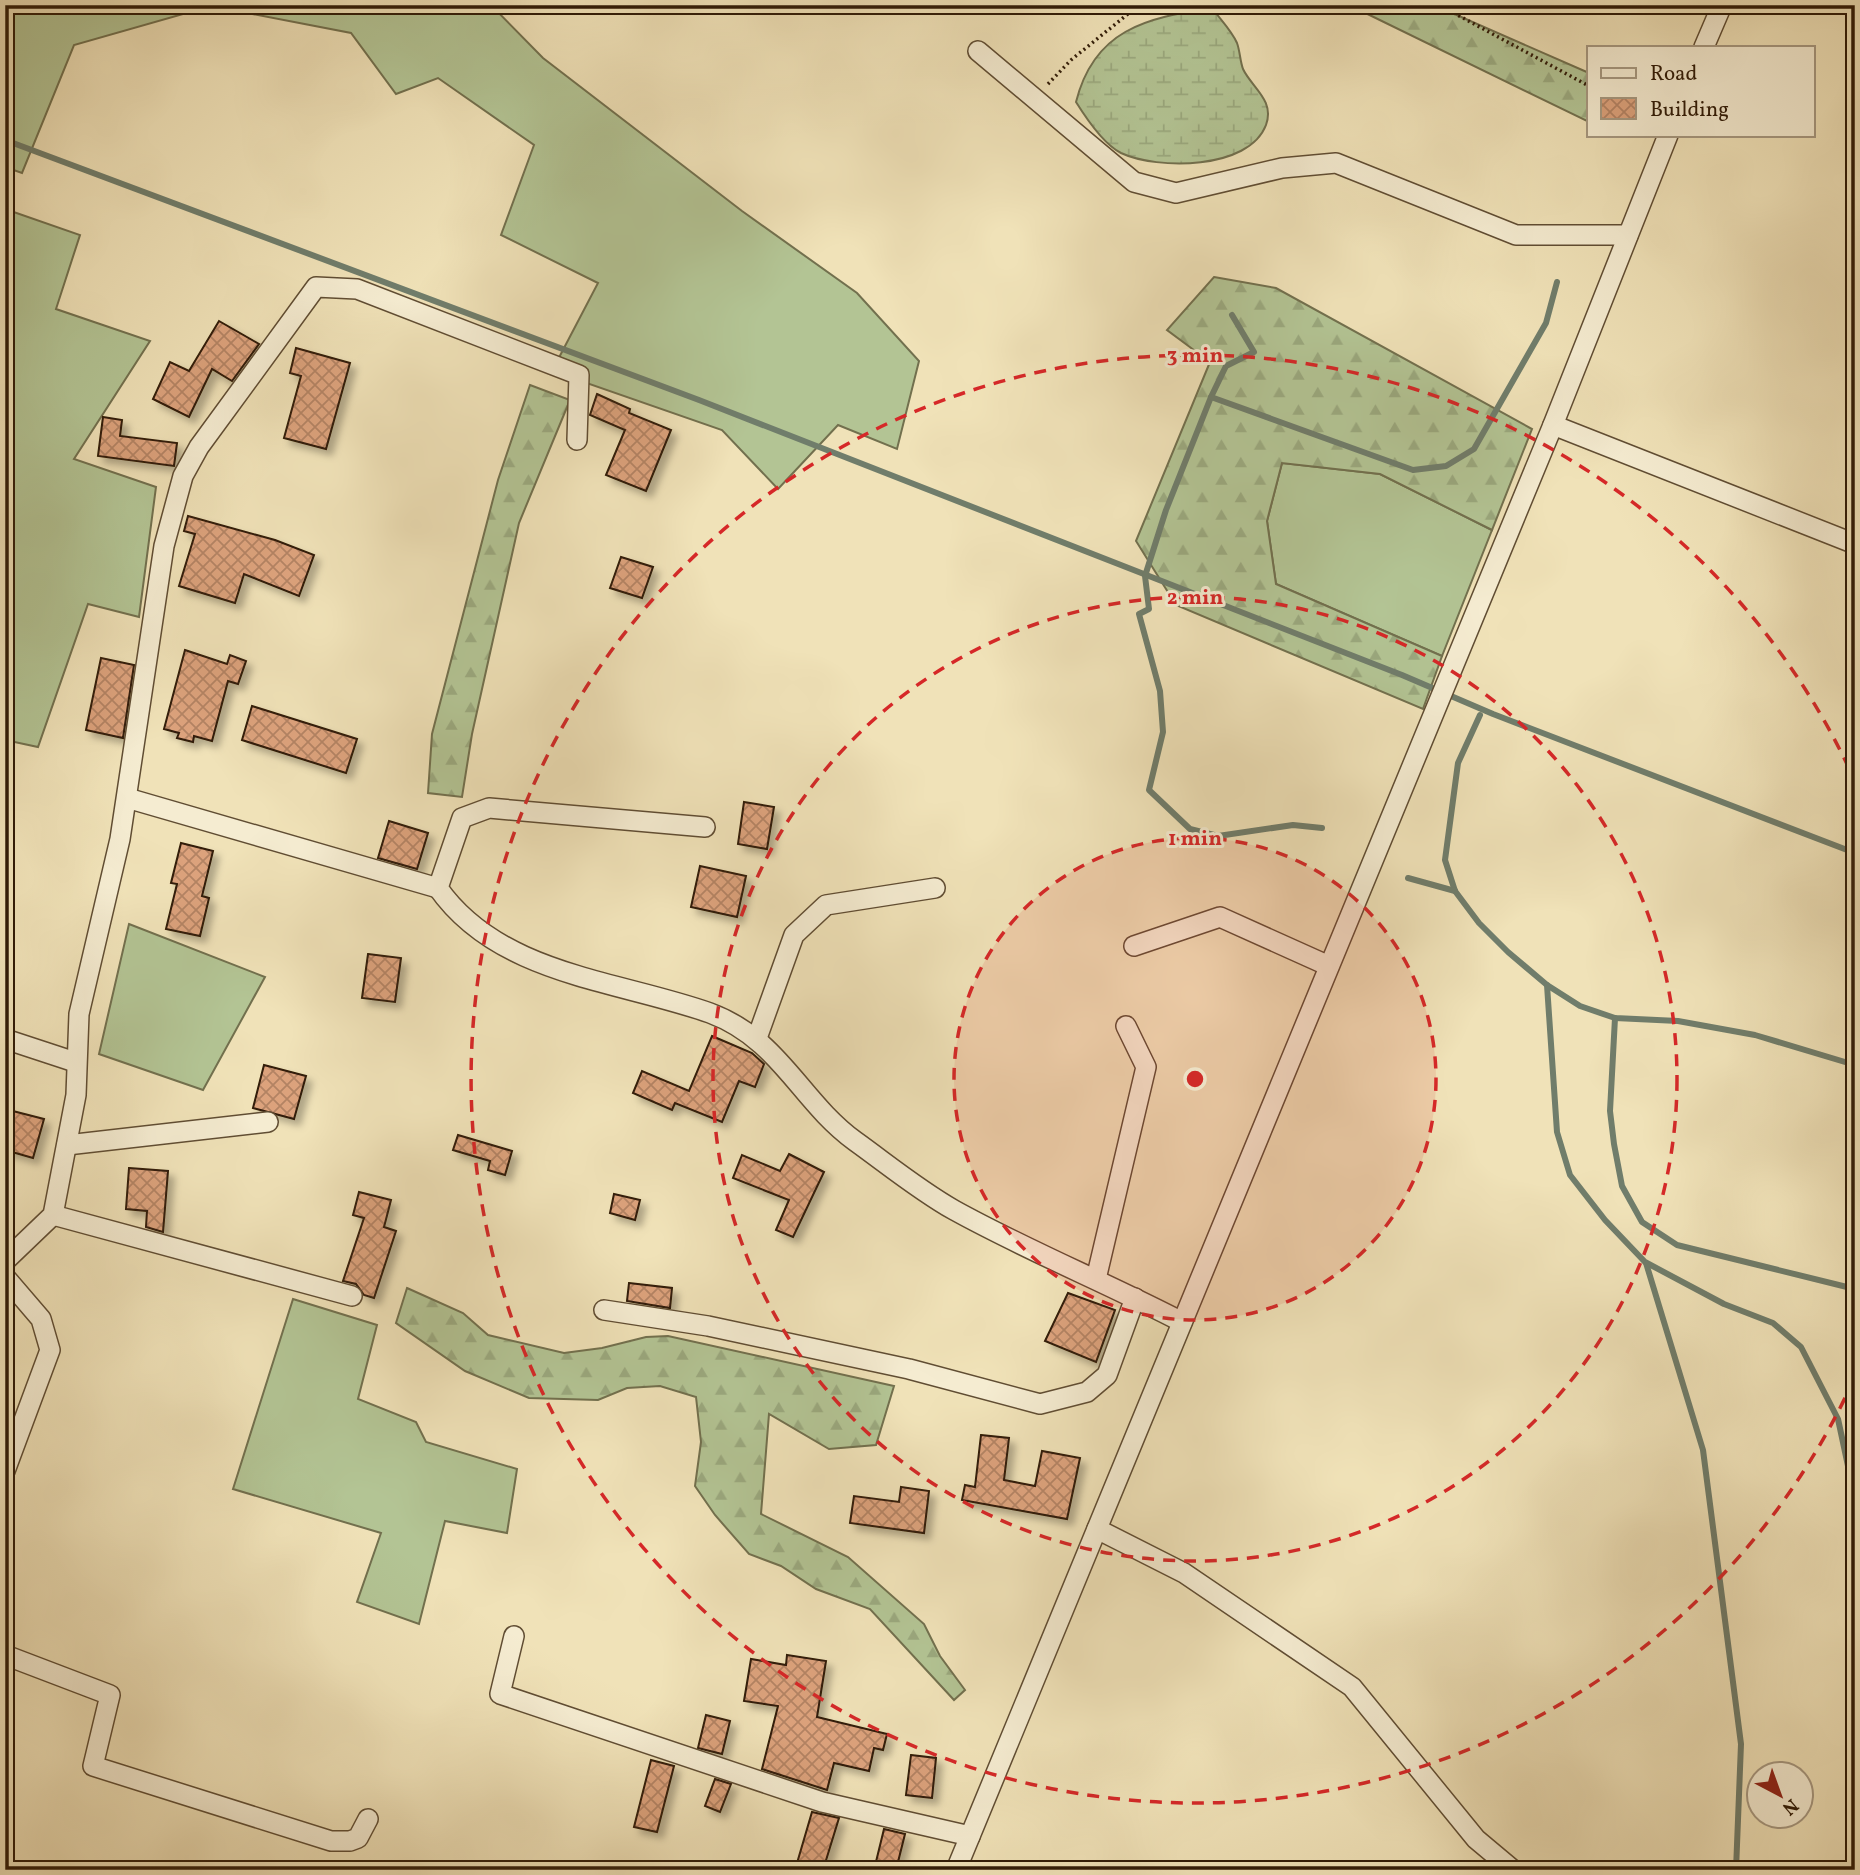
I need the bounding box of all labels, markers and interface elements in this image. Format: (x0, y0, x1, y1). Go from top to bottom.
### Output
legend (1587, 46, 1814, 136)
text: Road (1650, 60, 1697, 89)
text: Building (1650, 96, 1729, 125)
text: 3 min (1167, 342, 1223, 371)
text: 2 min (1167, 584, 1223, 613)
text: 1 min (1168, 825, 1222, 854)
centre of rings (1183, 1067, 1207, 1091)
north arrow (1744, 1759, 1814, 1829)
text: N (1776, 1792, 1804, 1821)

